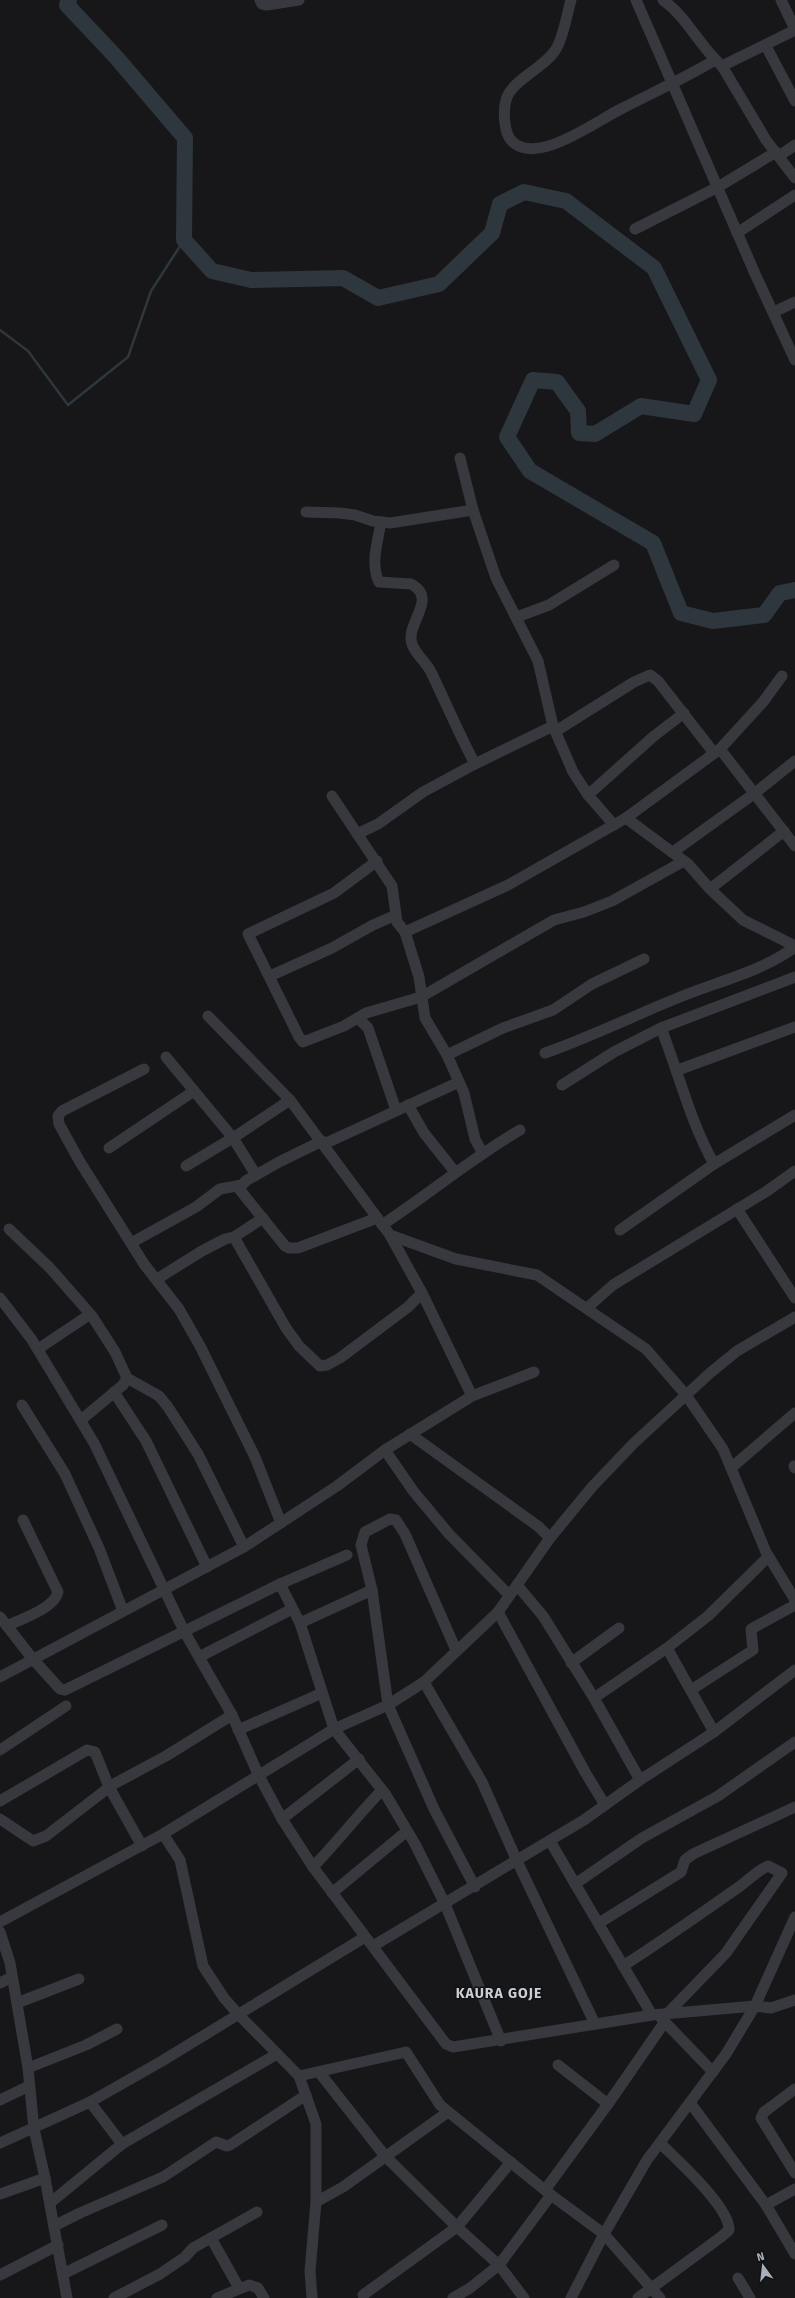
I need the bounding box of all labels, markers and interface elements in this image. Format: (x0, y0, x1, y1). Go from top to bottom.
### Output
district label: KAURA GOJE (456, 1985, 542, 2002)
north arrow (743, 2246, 783, 2286)
text: N (755, 2250, 766, 2264)

